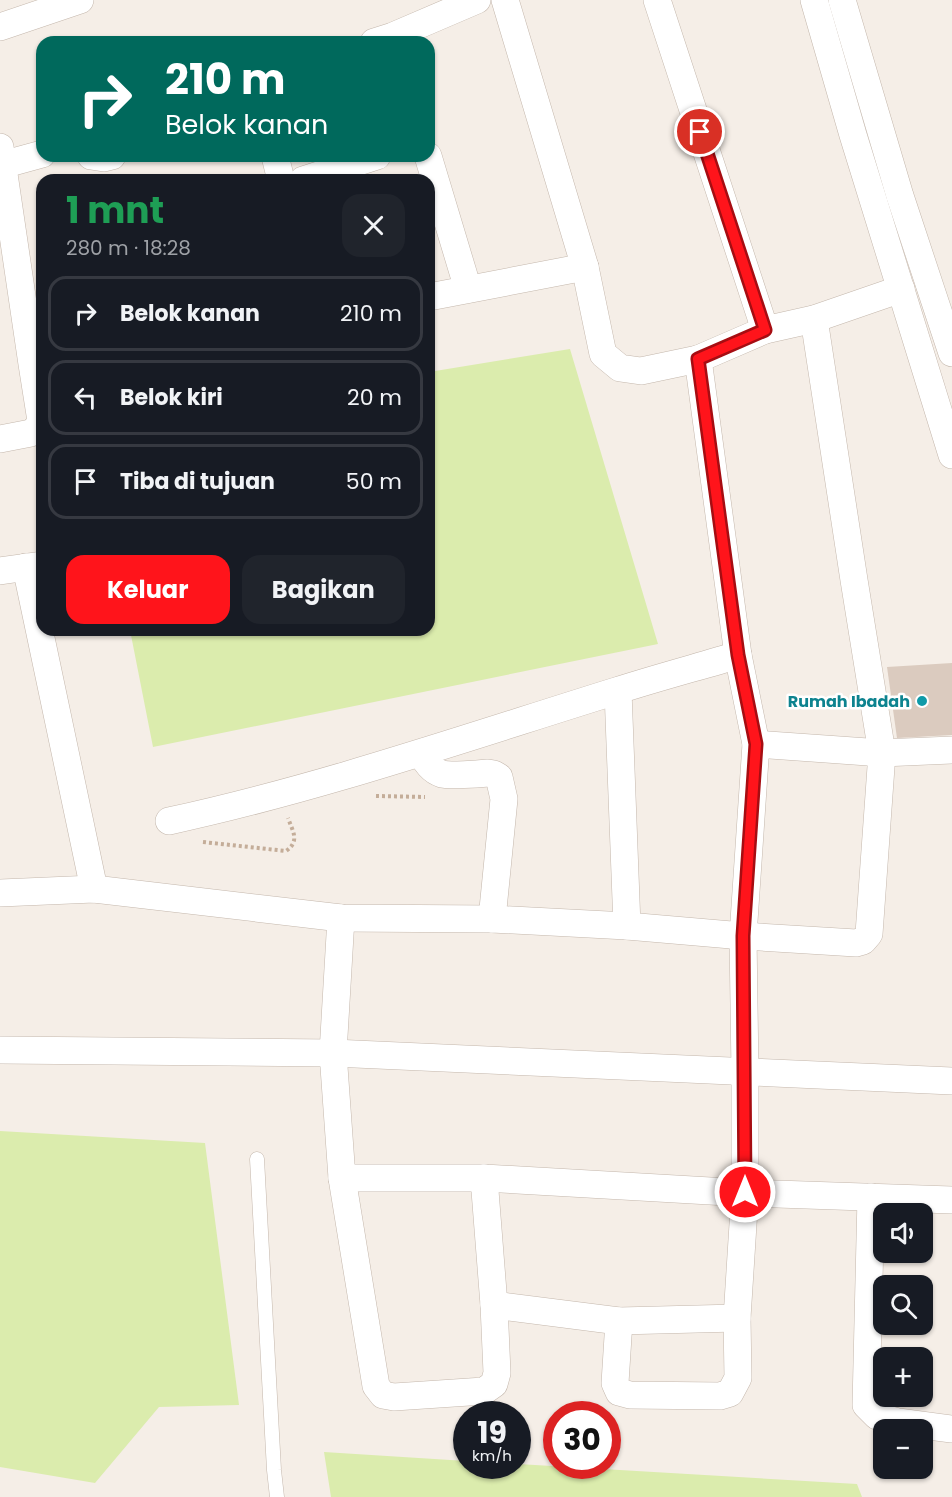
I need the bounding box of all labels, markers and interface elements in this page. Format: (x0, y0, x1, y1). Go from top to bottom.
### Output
text: 210 m (165, 50, 286, 109)
icon: right (66, 60, 144, 138)
text: Belok kanan (165, 106, 328, 143)
pin (674, 106, 725, 157)
icon: arrive (683, 115, 716, 148)
text: 1 mnt (66, 185, 164, 236)
button: close (342, 194, 405, 257)
text: 280 m · 18:28 (66, 234, 191, 262)
icon: right (69, 297, 102, 330)
text: Belok kanan (120, 298, 260, 329)
text: 210 m (340, 298, 402, 329)
icon: left (69, 381, 102, 414)
text: Belok kiri (120, 382, 223, 413)
text: 20 m (347, 382, 402, 413)
icon: arrive (69, 465, 102, 498)
text: Tiba di tujuan (120, 466, 275, 497)
text: 50 m (346, 466, 402, 497)
button: Keluar (66, 555, 230, 624)
button: Bagikan (242, 555, 405, 624)
place label: Rumah Ibadah (788, 690, 910, 713)
marker: Rumah Ibadah (915, 694, 929, 708)
position arrow (713, 1160, 777, 1224)
map controls (873, 1203, 933, 1479)
button: sound (873, 1203, 933, 1263)
button: search (873, 1275, 933, 1335)
button: + (873, 1347, 933, 1407)
speed limit sign: 30 (543, 1401, 621, 1479)
text: 19 (477, 1411, 507, 1454)
button: − (873, 1419, 933, 1479)
text: km/h (472, 1445, 512, 1466)

